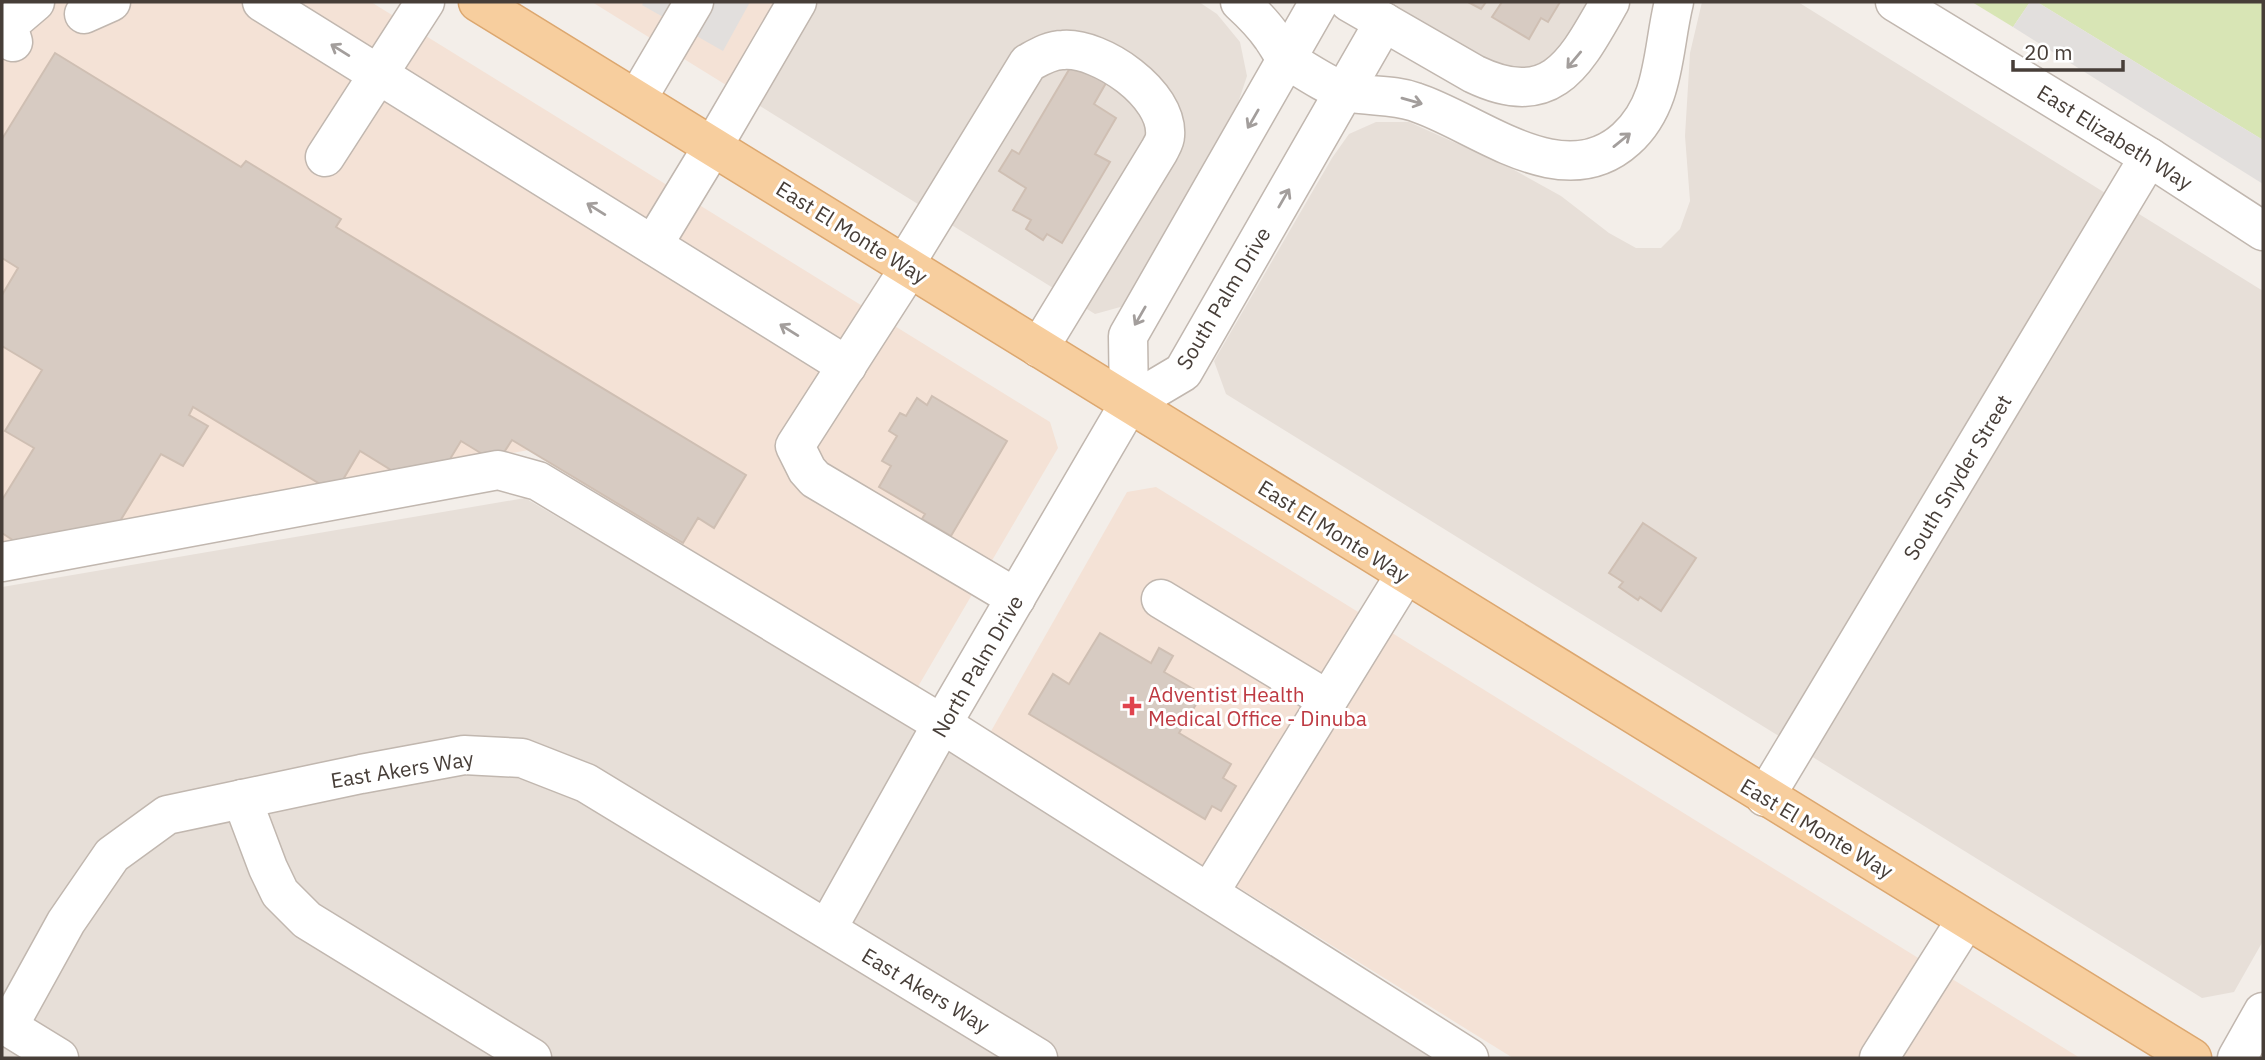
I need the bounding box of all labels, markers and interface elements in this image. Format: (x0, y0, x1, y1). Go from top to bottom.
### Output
scale bar (2013, 28, 2123, 72)
text: 20 m (2024, 38, 2073, 66)
one-way arrow (331, 43, 351, 57)
one-way arrow (1566, 50, 1582, 68)
street label: East Elizabeth Way (2032, 78, 2198, 196)
one-way arrow (1401, 96, 1423, 109)
one-way arrow (1246, 108, 1260, 128)
one-way arrow (1613, 133, 1631, 148)
street label: East El Monte Way (771, 174, 933, 290)
one-way arrow (1277, 188, 1291, 208)
one-way arrow (586, 202, 606, 216)
street label: South Palm Drive (1169, 222, 1277, 374)
one-way arrow (1133, 305, 1146, 326)
one-way arrow (780, 322, 799, 337)
street label: South Snyder Street (1896, 389, 2018, 565)
street label: East El Monte Way (1253, 473, 1415, 589)
street label: North Palm Drive (925, 590, 1029, 742)
place label: Adventist Health Medical Office - Dinuba (1148, 680, 1367, 732)
marker: Adventist Health Medical Office - Dinuba (1122, 696, 1142, 716)
street label: East Akers Way (328, 744, 476, 794)
street label: East El Monte Way (1735, 771, 1899, 885)
street label: East Akers Way (857, 941, 996, 1039)

